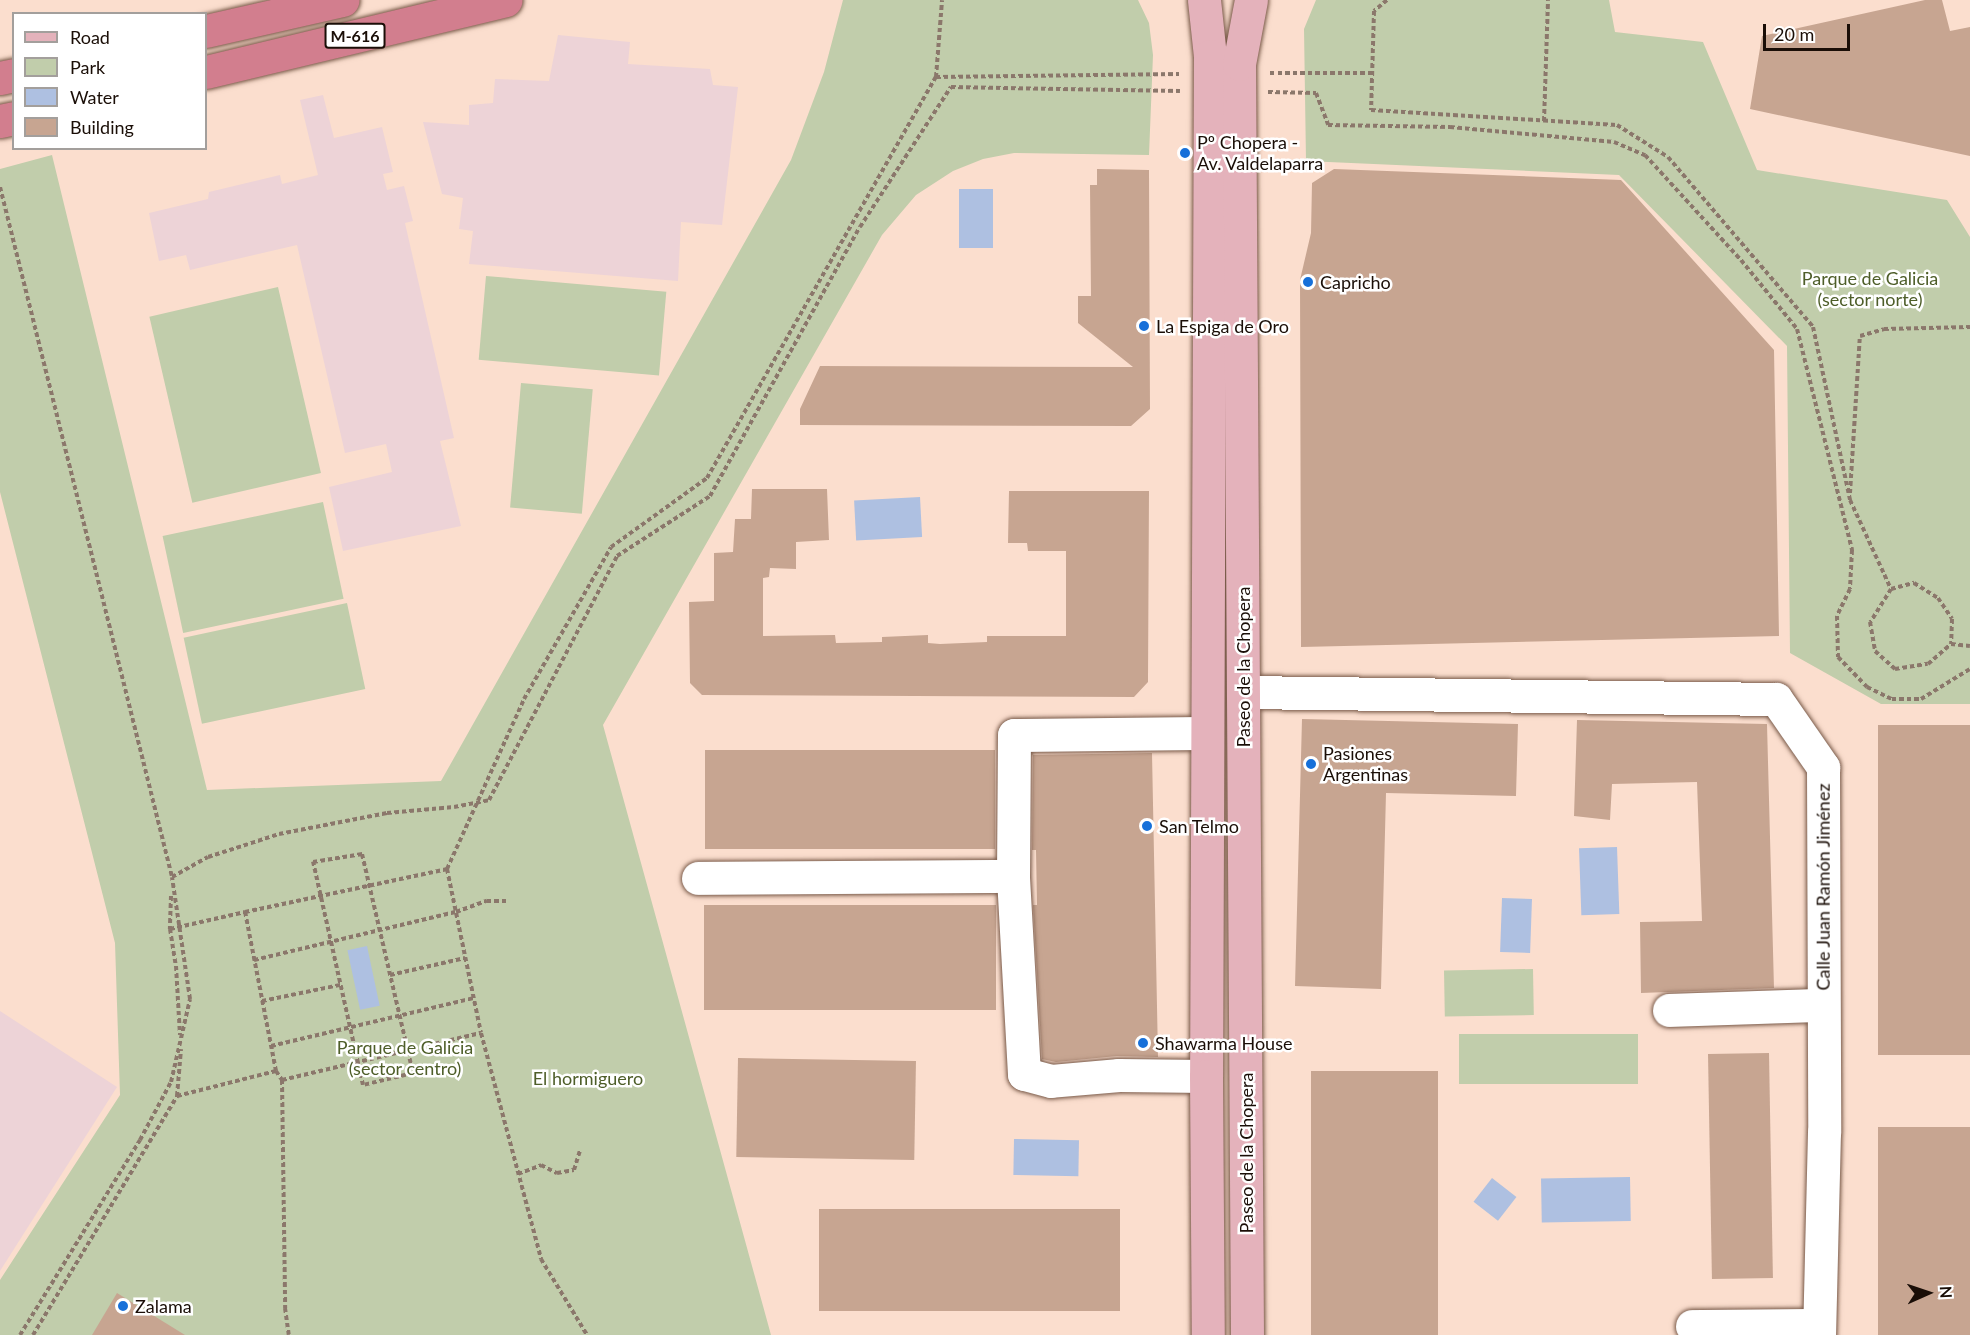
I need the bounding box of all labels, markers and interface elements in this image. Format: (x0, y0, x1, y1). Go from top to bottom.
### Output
legend (12, 12, 207, 150)
scale bar (1766, 12, 1853, 50)
road number: M-616 (324, 23, 386, 49)
text: 20 m (1774, 23, 1814, 45)
text: Road (70, 26, 110, 48)
text: Park (70, 56, 105, 78)
text: Water (70, 86, 119, 108)
text: Building (70, 116, 134, 138)
place label: Pº Chopera - Av. Valdelaparra (1197, 132, 1324, 174)
marker: Pº Chopera - Av. Valdelaparra (1178, 146, 1192, 160)
park label: Parque de Galicia (sector norte) (1802, 268, 1938, 310)
place label: Capricho (1320, 271, 1391, 293)
marker: Capricho (1301, 275, 1315, 289)
place label: La Espiga de Oro (1156, 315, 1289, 337)
marker: La Espiga de Oro (1137, 319, 1151, 333)
street label: Paseo de la Chopera (1232, 587, 1254, 747)
place label: Pasiones Argentinas (1323, 743, 1408, 786)
marker: Pasiones Argentinas (1304, 757, 1318, 771)
street label: Calle Juan Ramón Jiménez (1812, 783, 1834, 991)
place label: San Telmo (1159, 815, 1239, 837)
marker: San Telmo (1140, 819, 1154, 833)
place label: Shawarma House (1155, 1032, 1292, 1054)
marker: Shawarma House (1136, 1036, 1150, 1050)
park label: Parque de Galicia (sector centro) (337, 1037, 473, 1080)
park label: El hormiguero (533, 1067, 643, 1089)
street label: Paseo de la Chopera (1235, 1073, 1257, 1233)
north arrow (1898, 1263, 1958, 1323)
text: N (1937, 1285, 1956, 1299)
place label: Zalama (135, 1295, 192, 1317)
marker: Zalama (116, 1299, 130, 1313)

